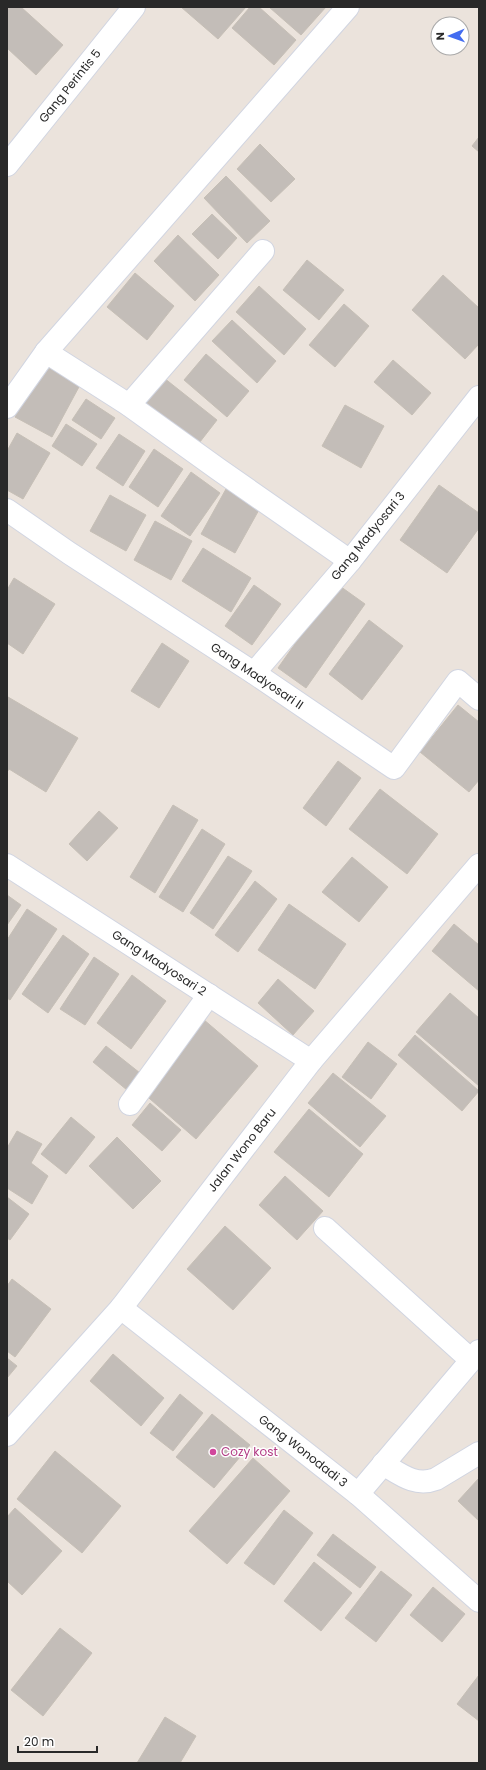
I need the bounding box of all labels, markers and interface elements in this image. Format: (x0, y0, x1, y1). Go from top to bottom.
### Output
north arrow (430, 16, 470, 56)
text: N (432, 32, 448, 41)
street label: Gang Perintis 5 (35, 45, 105, 126)
street label: Gang Madyosari 3 (327, 488, 409, 584)
street label: Gang Madyosari II (208, 638, 307, 713)
street label: Gang Madyosari 2 (109, 926, 210, 1000)
street label: Jalan Wono Baru (204, 1104, 280, 1195)
street label: Gang Wonodadi 3 (255, 1410, 351, 1491)
place label: Cozy kost (221, 1443, 278, 1460)
marker: Cozy kost (208, 1447, 218, 1457)
scale bar (18, 1728, 97, 1754)
text: 20 m (24, 1733, 54, 1750)

